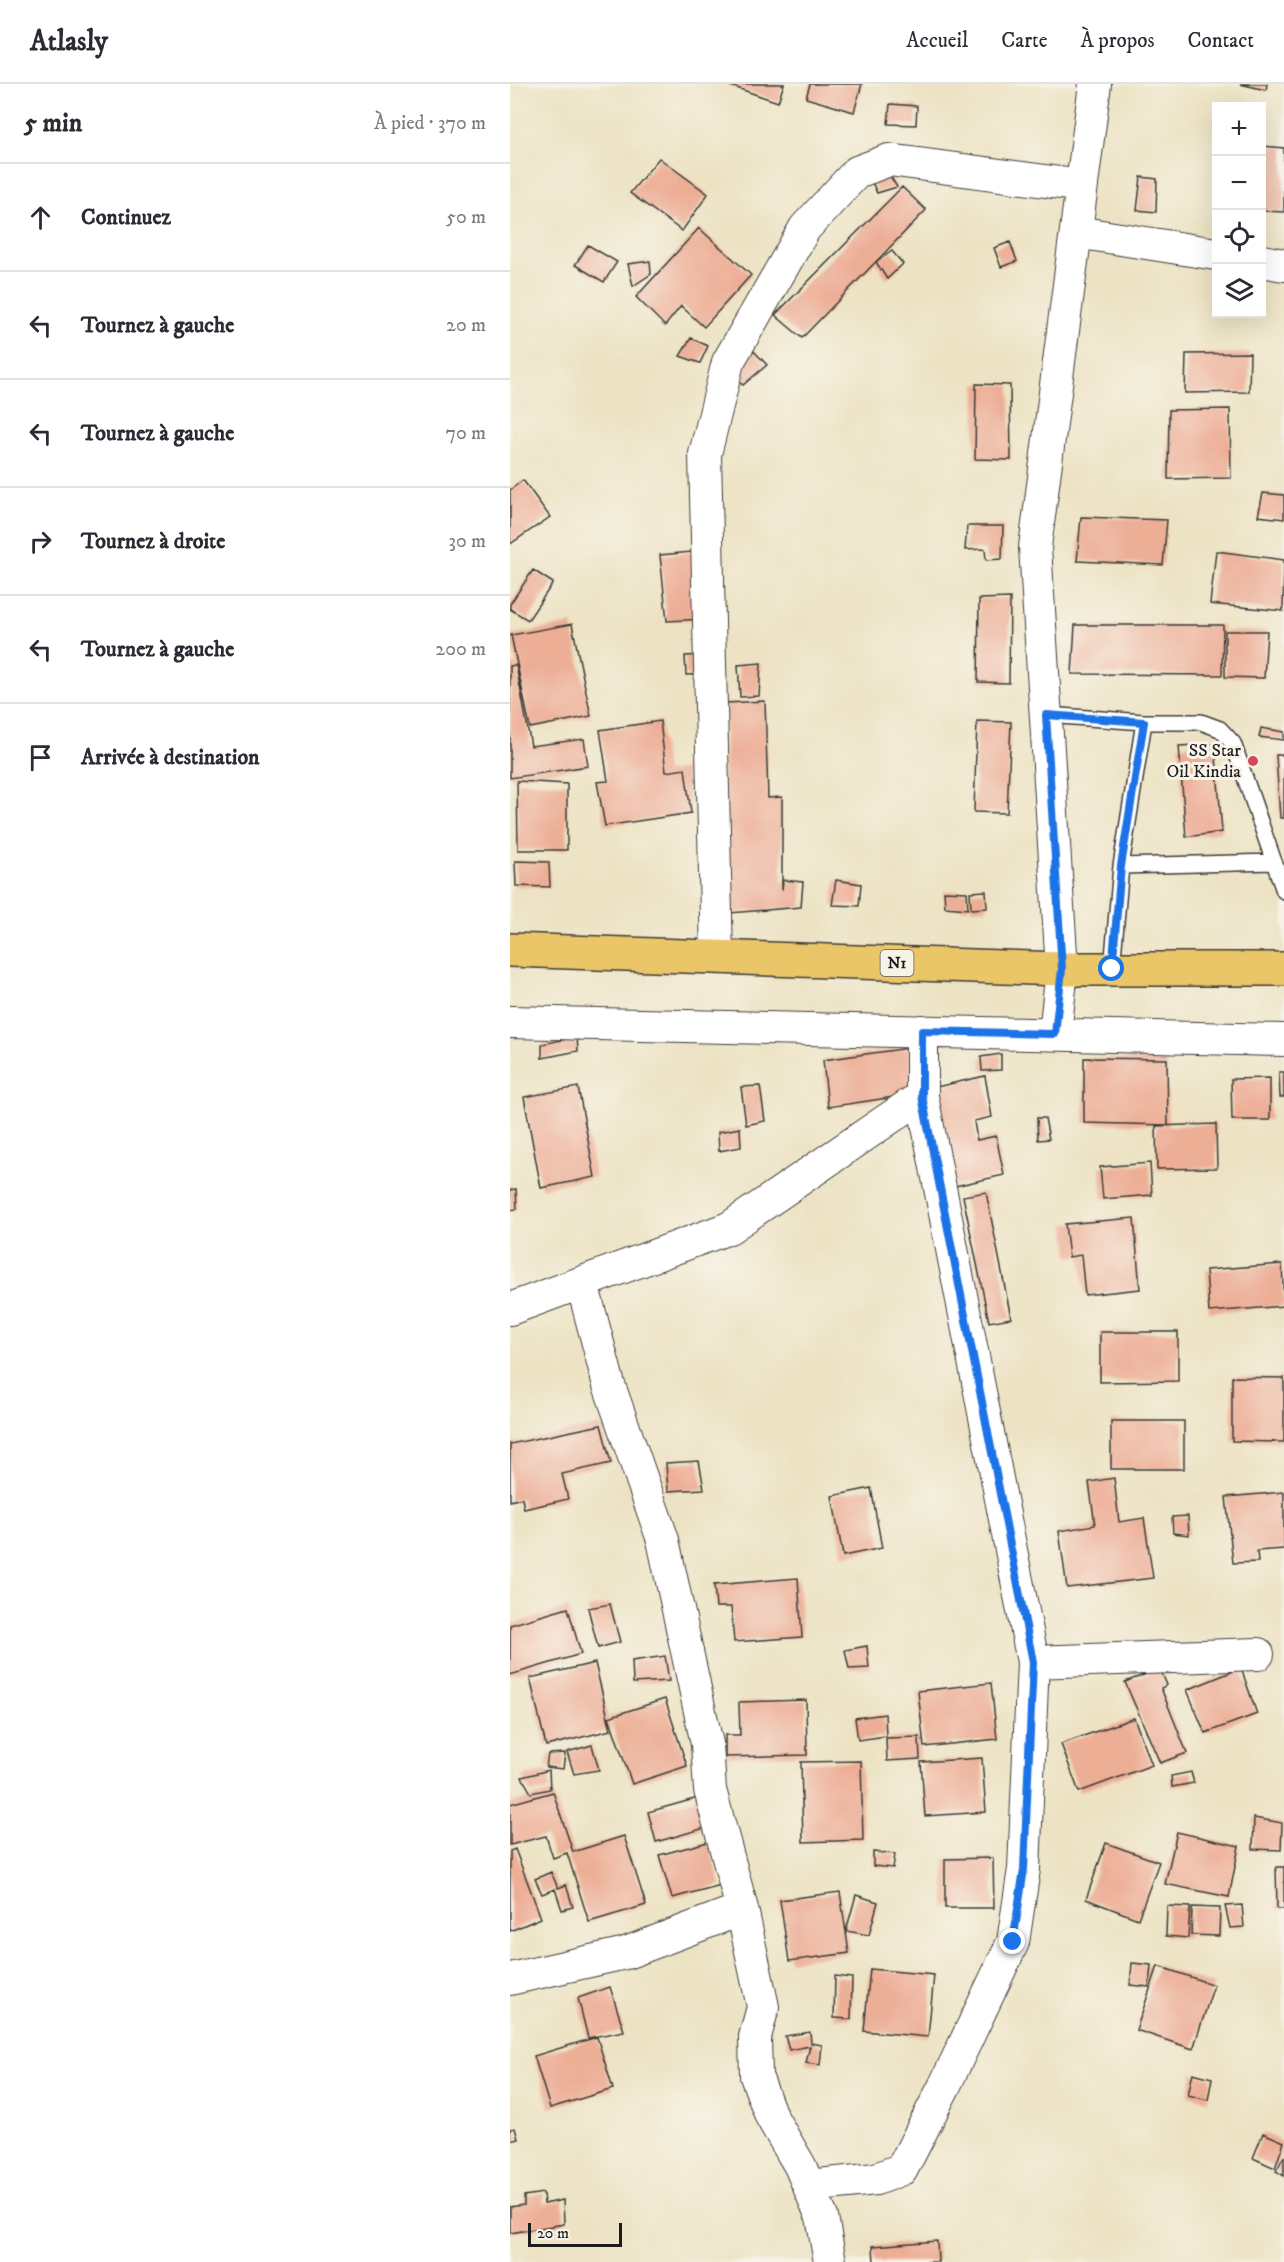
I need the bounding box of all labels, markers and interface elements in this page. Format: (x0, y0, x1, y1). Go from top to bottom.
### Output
text: Atlasly (30, 24, 108, 59)
text: Accueil (906, 28, 968, 54)
text: Carte (1001, 28, 1047, 54)
text: À propos (1080, 28, 1155, 54)
text: Contact (1188, 28, 1254, 54)
map controls (1212, 102, 1266, 318)
button: + (1212, 102, 1266, 156)
text: 5 min (24, 107, 82, 140)
text: À pied · 370 m (374, 111, 486, 136)
button: − (1212, 156, 1266, 210)
icon: ahead (24, 201, 57, 234)
text: Continuez (81, 204, 171, 231)
text: 50 m (446, 205, 486, 230)
button: locate (1212, 210, 1266, 264)
button: layers (1212, 264, 1266, 318)
icon: left (24, 309, 57, 342)
text: Tournez à gauche (81, 312, 234, 339)
text: 20 m (446, 313, 486, 338)
icon: left (24, 417, 57, 450)
text: Tournez à gauche (81, 420, 234, 447)
text: 70 m (445, 421, 486, 446)
icon: right (24, 525, 57, 558)
text: Tournez à droite (81, 528, 225, 555)
text: 30 m (448, 529, 486, 554)
icon: left (24, 633, 57, 666)
text: Tournez à gauche (81, 636, 234, 663)
text: 200 m (435, 637, 486, 662)
place label: SS Star Oil Kindia (1166, 740, 1241, 783)
icon: arrive (24, 741, 57, 774)
text: Arrivée à destination (81, 744, 260, 771)
marker: SS Star Oil Kindia (1246, 754, 1260, 768)
road number: N1 (880, 950, 914, 976)
route start (1098, 955, 1124, 981)
route end (999, 1928, 1025, 1954)
scale bar (528, 2220, 622, 2248)
text: 20 m (537, 2223, 569, 2243)

